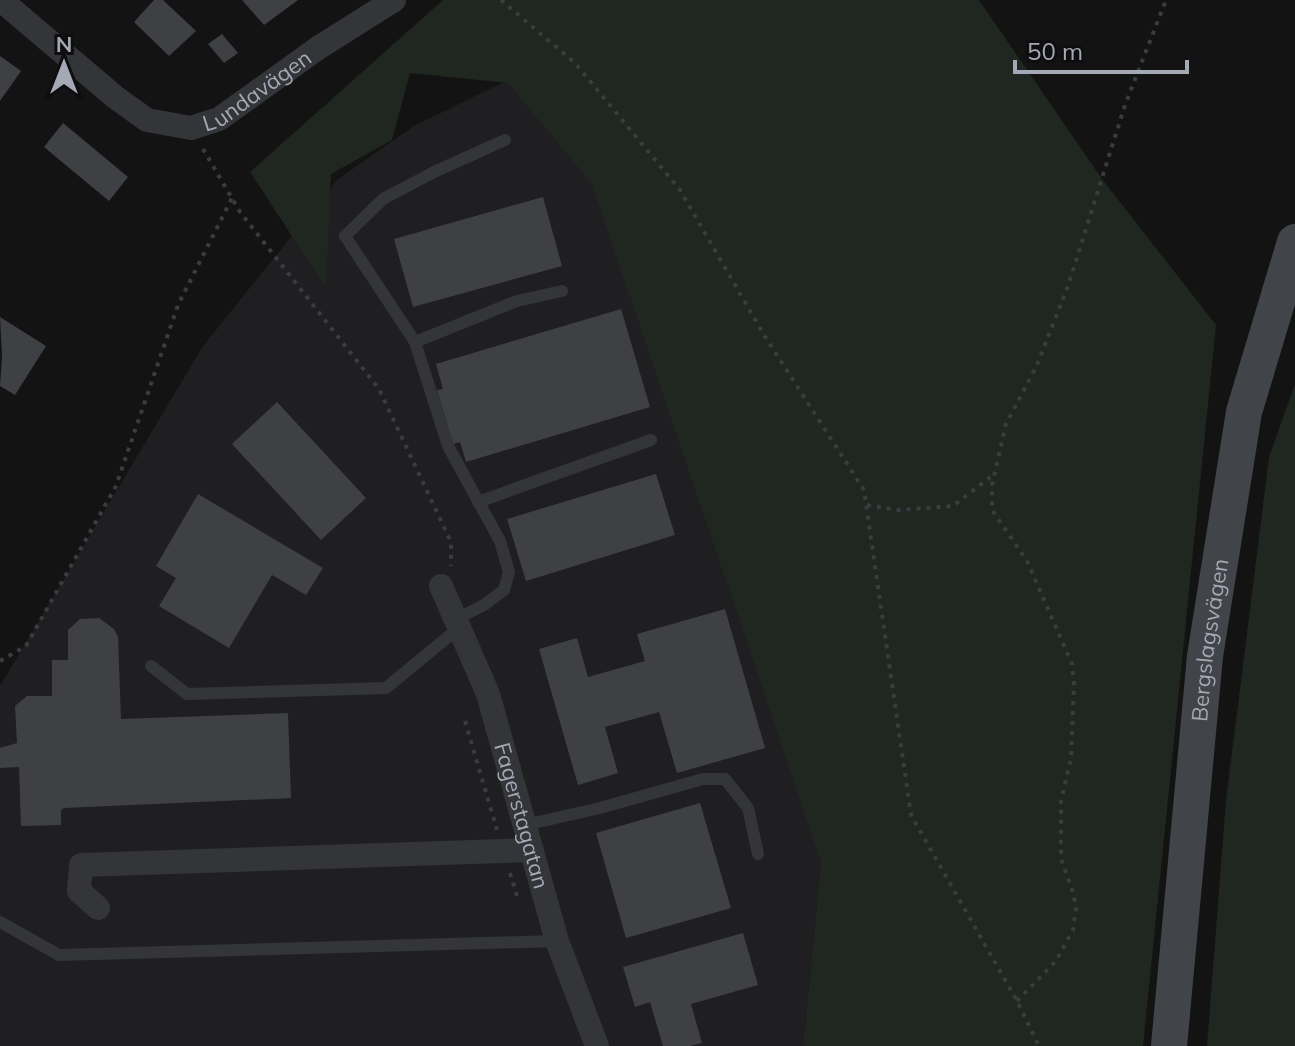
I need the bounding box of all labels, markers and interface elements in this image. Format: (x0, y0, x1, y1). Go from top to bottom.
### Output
north arrow (24, 24, 104, 104)
scale bar (1015, 24, 1187, 74)
text: N (56, 30, 72, 58)
text: 50 m (1027, 36, 1083, 66)
street label: Lundavägen (199, 43, 317, 137)
street label: Bergslagsvägen (1185, 556, 1234, 723)
street label: Fagerstagatan (488, 739, 556, 892)

